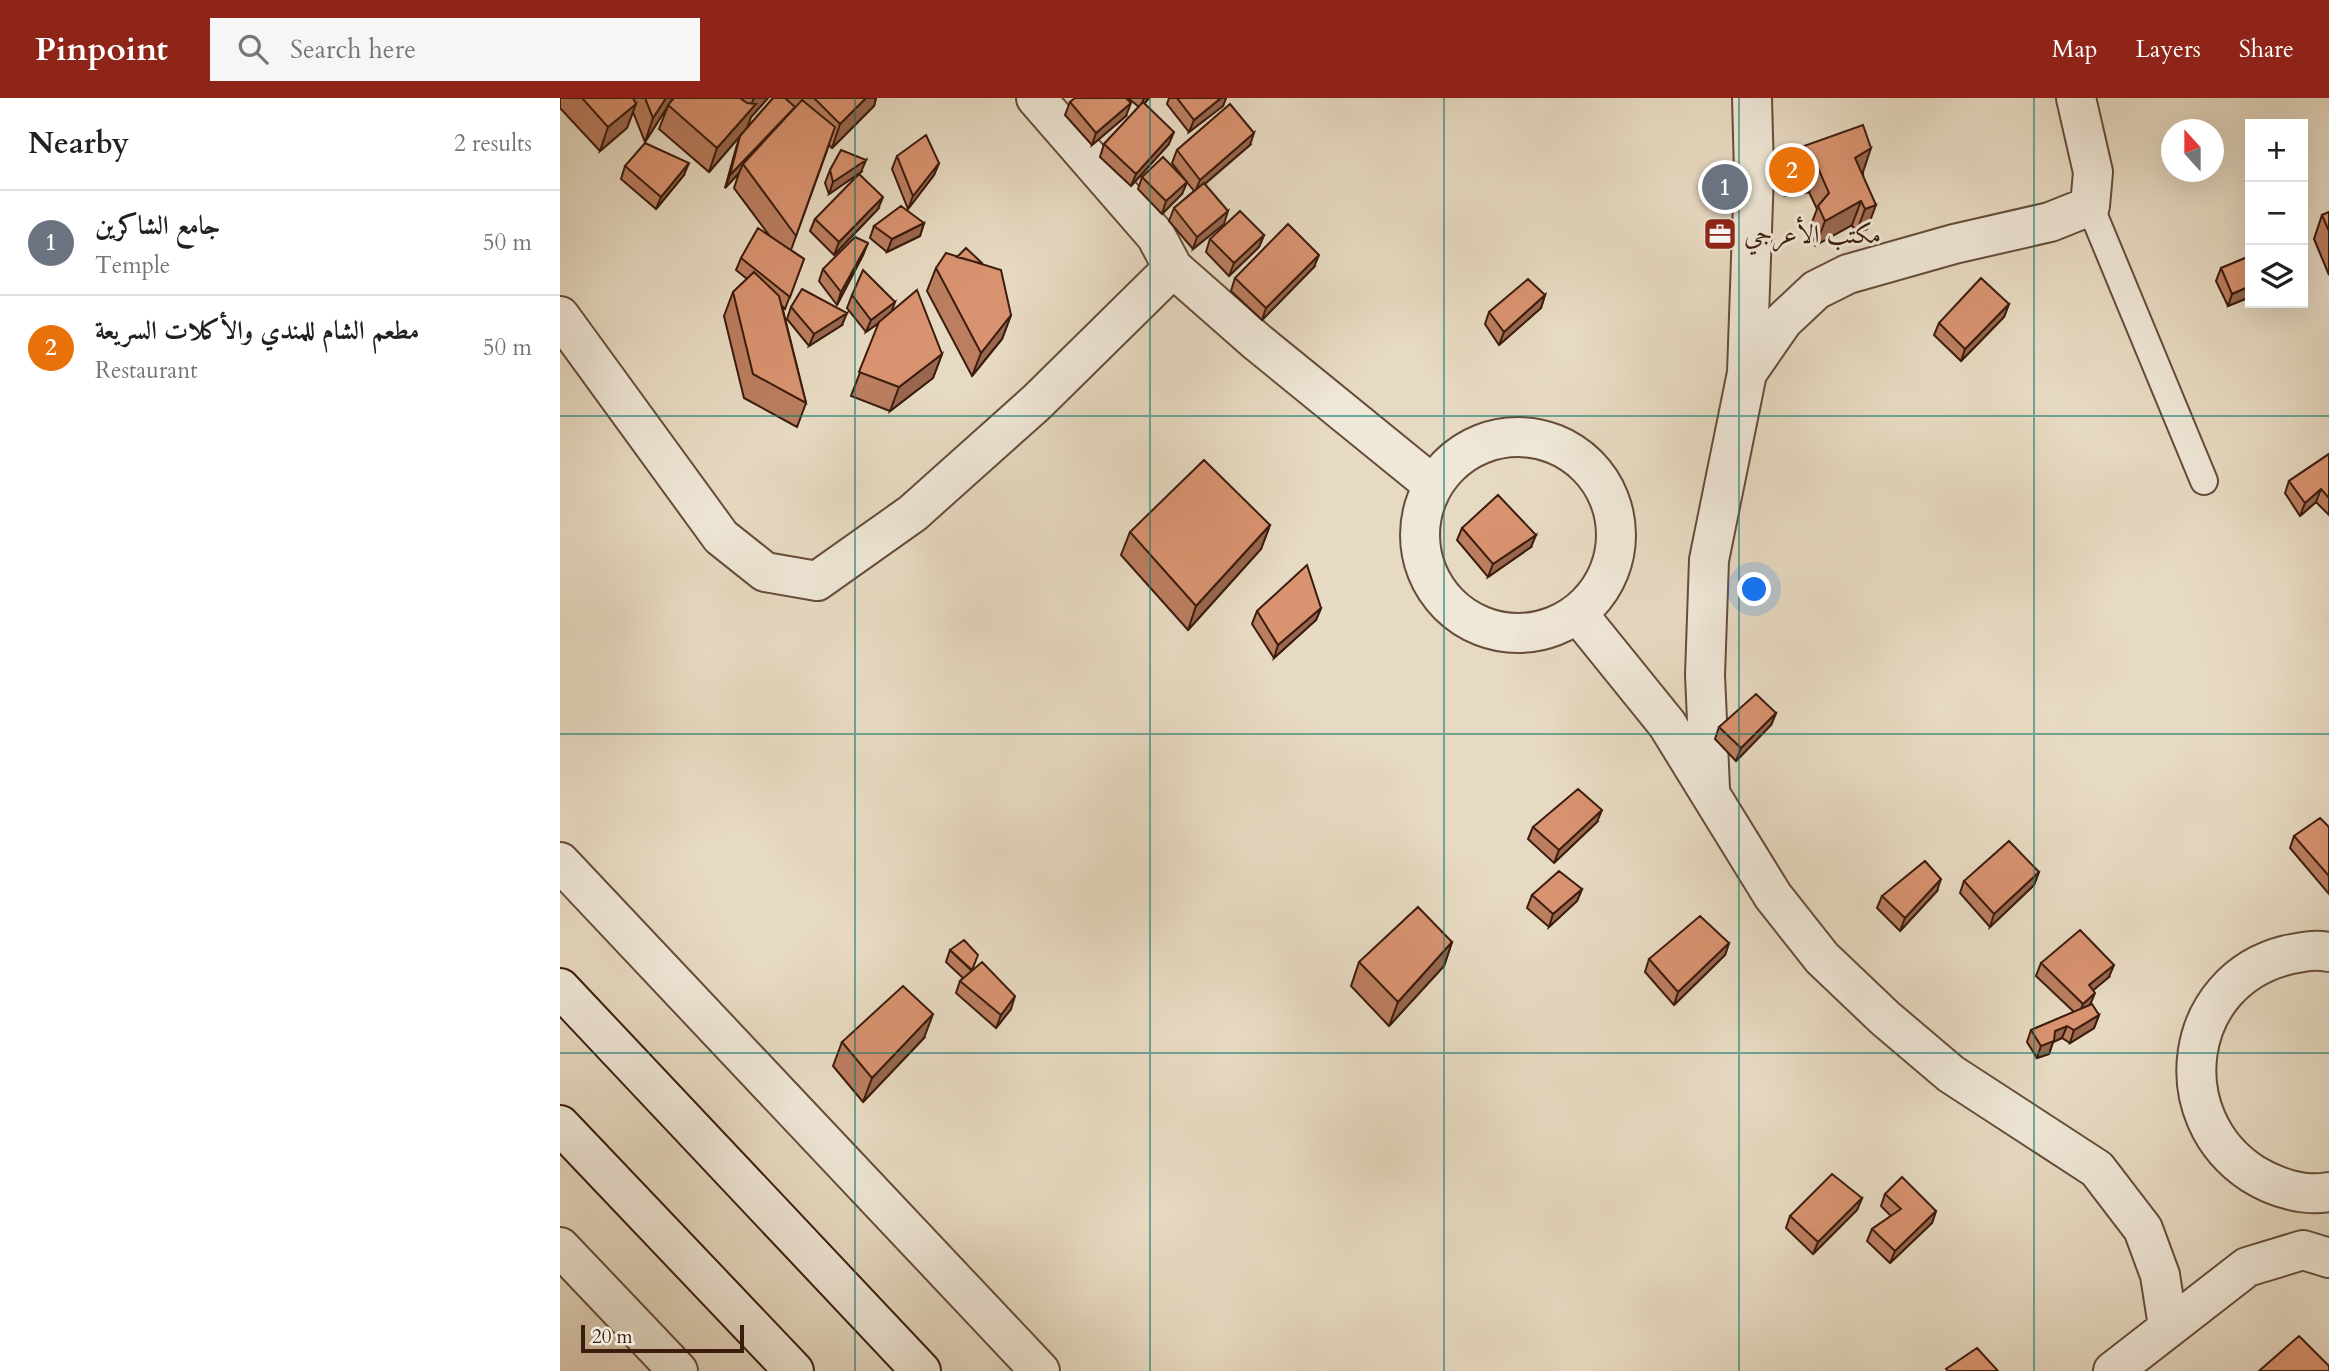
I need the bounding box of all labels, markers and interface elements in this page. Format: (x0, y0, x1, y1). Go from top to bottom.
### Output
search box (210, 18, 700, 81)
text: Pinpoint (35, 27, 168, 72)
icon: search (234, 30, 272, 68)
text: Search here (290, 32, 416, 67)
text: Map (2052, 33, 2098, 66)
text: Layers (2136, 33, 2201, 66)
text: Share (2239, 33, 2294, 66)
north arrow (2161, 119, 2224, 182)
map controls (2245, 119, 2308, 308)
button: + (2245, 119, 2308, 182)
text: Nearby (28, 123, 129, 164)
text: 2 results (454, 128, 532, 159)
pin: 2 (1769, 144, 1815, 196)
pin: 1 (1702, 161, 1748, 213)
button: − (2245, 182, 2308, 245)
text: جامع الشاكرين (95, 208, 220, 243)
office icon: مكتب الأعرجي (1701, 215, 1739, 253)
place label: مكتب الأعرجي (1744, 216, 1881, 256)
text: 1 (45, 227, 57, 258)
text: 50 m (483, 227, 532, 258)
button: layers (2245, 245, 2308, 308)
text: Temple (95, 250, 170, 281)
text: مطعم الشام للمندي والأكلات السريعة (95, 313, 419, 348)
text: 2 (45, 332, 57, 363)
text: 50 m (483, 332, 532, 363)
text: Restaurant (95, 355, 198, 386)
your location (1737, 572, 1771, 606)
scale bar (581, 1322, 744, 1354)
text: 20 m (592, 1324, 633, 1350)

